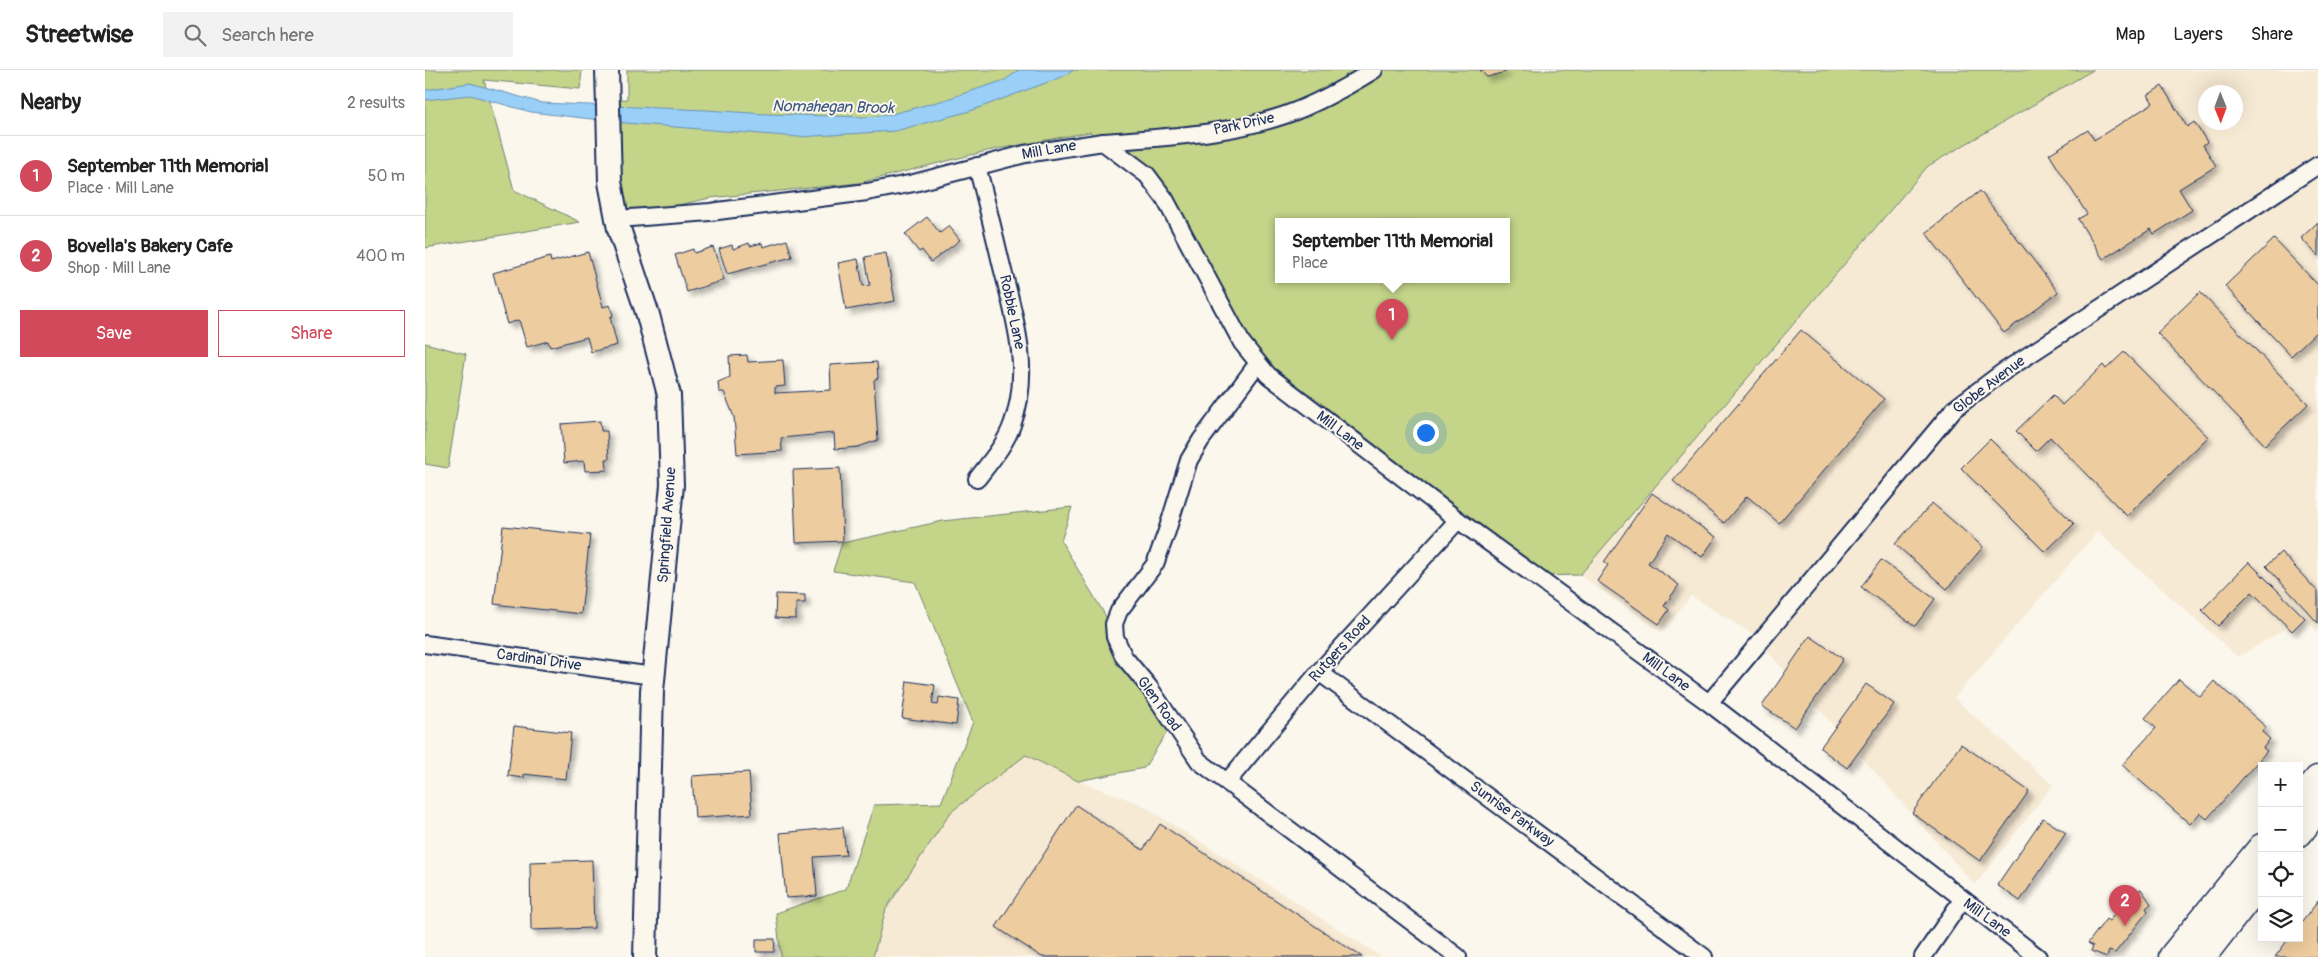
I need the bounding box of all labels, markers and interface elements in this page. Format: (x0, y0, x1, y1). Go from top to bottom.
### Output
search box (163, 12, 513, 57)
text: Streetwise (25, 20, 133, 49)
icon: search (181, 21, 209, 49)
text: Search here (221, 23, 314, 47)
text: Map (2116, 23, 2145, 46)
text: Layers (2173, 23, 2223, 46)
text: Share (2251, 23, 2293, 46)
north arrow (2198, 85, 2243, 130)
text: Nearby (20, 89, 81, 116)
text: 2 results (347, 93, 405, 113)
water label: Nomahegan Brook (772, 96, 895, 118)
street label: Park Drive (1212, 108, 1277, 140)
street label: Mill Lane (1020, 136, 1078, 164)
text: September 11th Memorial (67, 154, 269, 178)
text: 1 (33, 166, 39, 186)
text: 50 m (368, 166, 405, 186)
text: Place · Mill Lane (67, 178, 174, 198)
popup (1275, 218, 1510, 283)
text: September 11th Memorial (1292, 229, 1493, 253)
text: Bovella's Bakery Cafe (67, 234, 233, 258)
text: 2 (32, 246, 40, 266)
text: 400 m (356, 246, 405, 266)
text: Place (1292, 253, 1328, 273)
text: Shop · Mill Lane (67, 258, 171, 278)
street label: Robbie Lane (995, 273, 1029, 352)
pin: 1 (1376, 299, 1408, 340)
button: Save (20, 310, 208, 357)
button: Share (218, 310, 405, 357)
street label: Globe Avenue (1949, 351, 2029, 418)
street label: Mill Lane (1312, 407, 1368, 455)
your location (1413, 420, 1439, 446)
street label: Springfield Avenue (653, 466, 681, 584)
street label: Rutgers Road (1305, 612, 1375, 686)
street label: Cardinal Drive (495, 645, 583, 675)
street label: Mill Lane (1638, 648, 1694, 696)
street label: Glen Road (1133, 673, 1185, 735)
map controls (2258, 762, 2303, 942)
button: + (2258, 762, 2303, 807)
street label: Sunrise Parkway (1466, 777, 1558, 851)
button: − (2258, 807, 2303, 852)
button: locate (2258, 852, 2303, 897)
pin: 2 (2109, 885, 2141, 926)
street label: Mill Lane (1959, 894, 2015, 942)
button: layers (2258, 897, 2303, 942)

